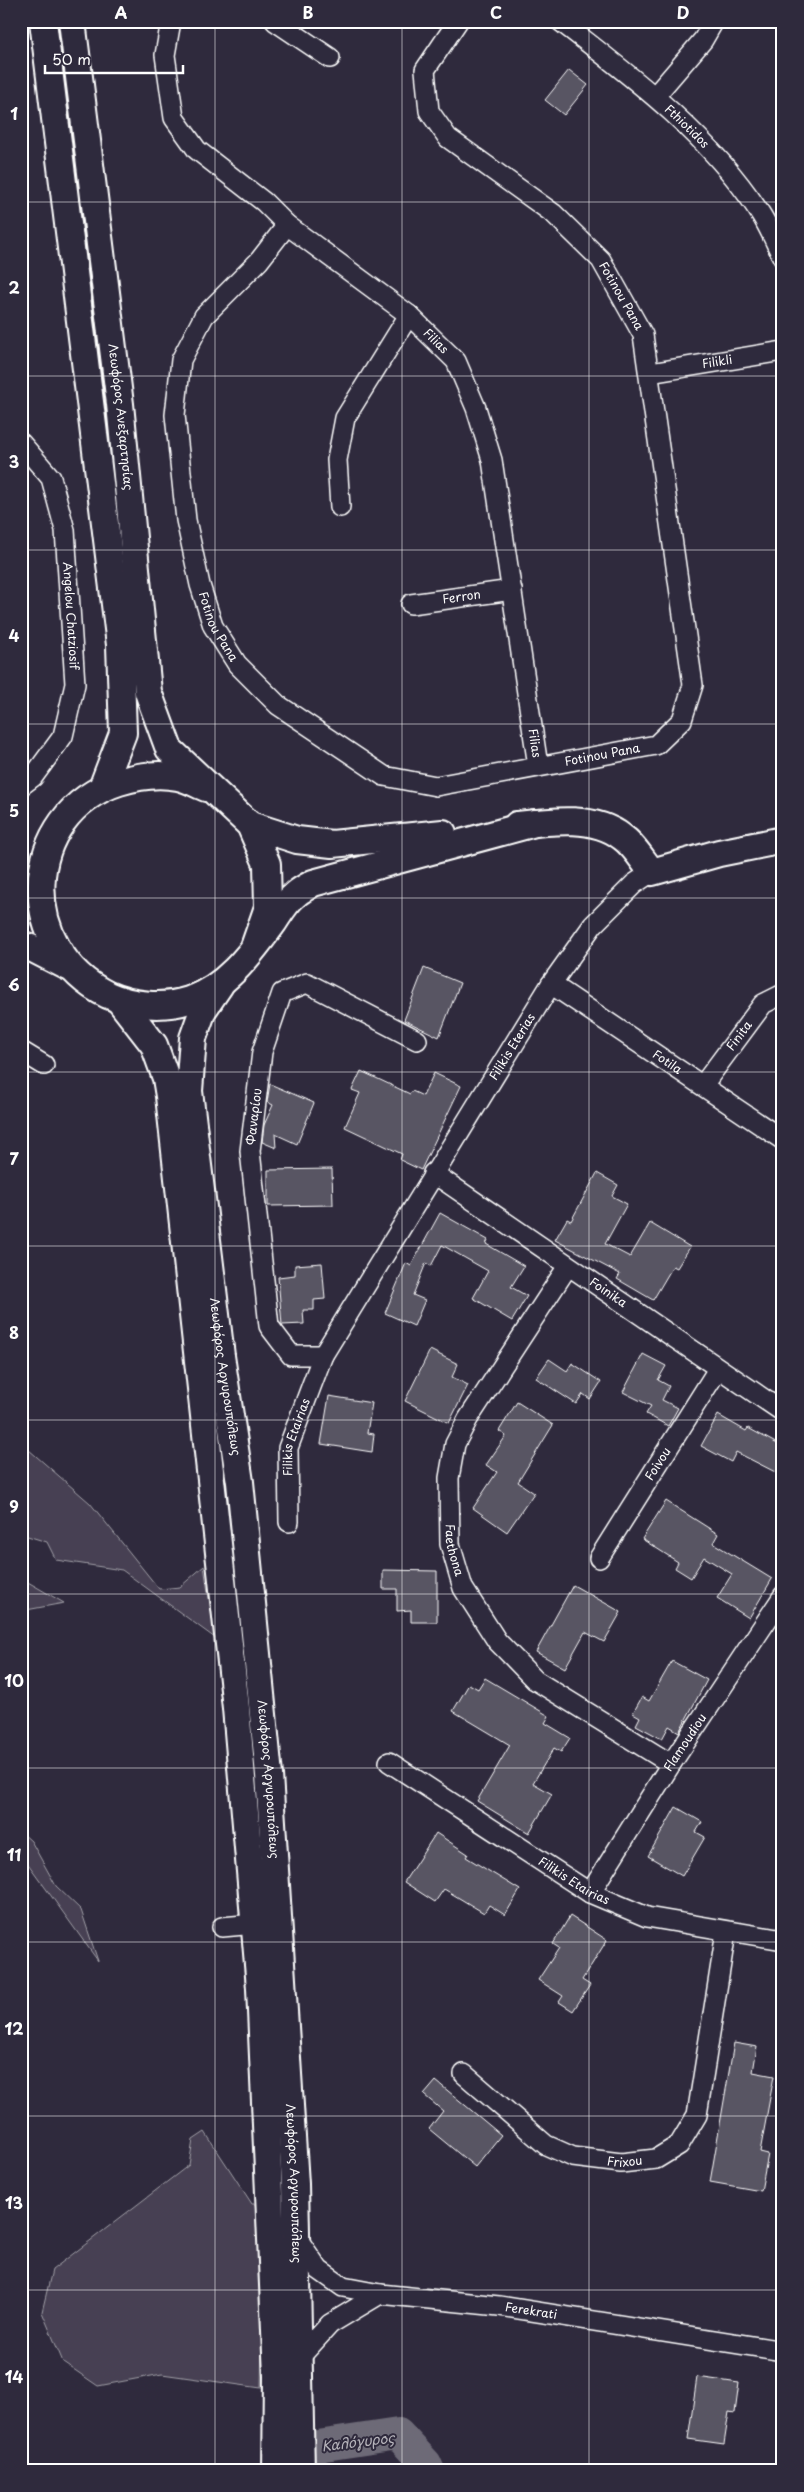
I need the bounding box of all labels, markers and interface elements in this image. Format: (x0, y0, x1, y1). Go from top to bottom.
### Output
text: A (115, 0, 128, 24)
text: B (303, 0, 314, 24)
text: C (490, 0, 502, 24)
text: D (677, 0, 689, 24)
scale bar (45, 42, 182, 74)
text: 50 m (52, 47, 91, 70)
street label: Fthiotidos (661, 100, 714, 152)
text: 1 (10, 101, 18, 125)
street label: Fotinou Pana (595, 258, 649, 333)
text: 2 (8, 275, 20, 299)
street label: Filias (420, 324, 454, 358)
street label: Λεωφόρος Ανεξαρτησίας (105, 343, 138, 491)
street label: Filikli (700, 350, 733, 372)
text: 3 (9, 449, 19, 473)
street label: Angelou Chatziosif (59, 561, 84, 671)
street label: Ferron (441, 584, 482, 608)
street label: Fotinou Pana (195, 589, 243, 665)
text: 4 (9, 623, 20, 647)
street label: Filias (524, 727, 547, 759)
street label: Fotinou Pana (563, 738, 642, 770)
text: 5 (9, 798, 19, 822)
text: 6 (8, 972, 20, 996)
street label: Filikis Eterias (484, 1009, 539, 1083)
street label: Finita (721, 1016, 756, 1054)
street label: Fotila (649, 1045, 686, 1078)
street label: Φαναρίου (241, 1087, 266, 1146)
text: 7 (9, 1146, 19, 1170)
street label: Foinika (586, 1272, 631, 1311)
street label: Λεωφόρος Αργυρουπόλεως (206, 1296, 246, 1457)
text: 8 (9, 1320, 19, 1344)
street label: Filikis Etairias (278, 1395, 314, 1476)
street label: Foivou (640, 1443, 675, 1484)
text: 9 (9, 1494, 19, 1518)
street label: Faethona (442, 1524, 469, 1579)
text: 10 (4, 1668, 24, 1692)
street label: Λεωφόρος Αργυρουπόλεως (254, 1699, 284, 1859)
street label: Flamoudiou (659, 1710, 710, 1775)
text: 11 (7, 1842, 21, 1866)
street label: Filikis Etairias (535, 1852, 613, 1908)
text: 12 (5, 2016, 23, 2040)
street label: Λεωφόρος Αργυρουπόλεως (282, 2103, 307, 2263)
street label: Frixou (606, 2151, 643, 2171)
text: 13 (5, 2190, 23, 2214)
street label: Ferekrati (504, 2297, 559, 2323)
text: 14 (5, 2364, 23, 2388)
water label: Καλόγυρος (320, 2426, 397, 2456)

